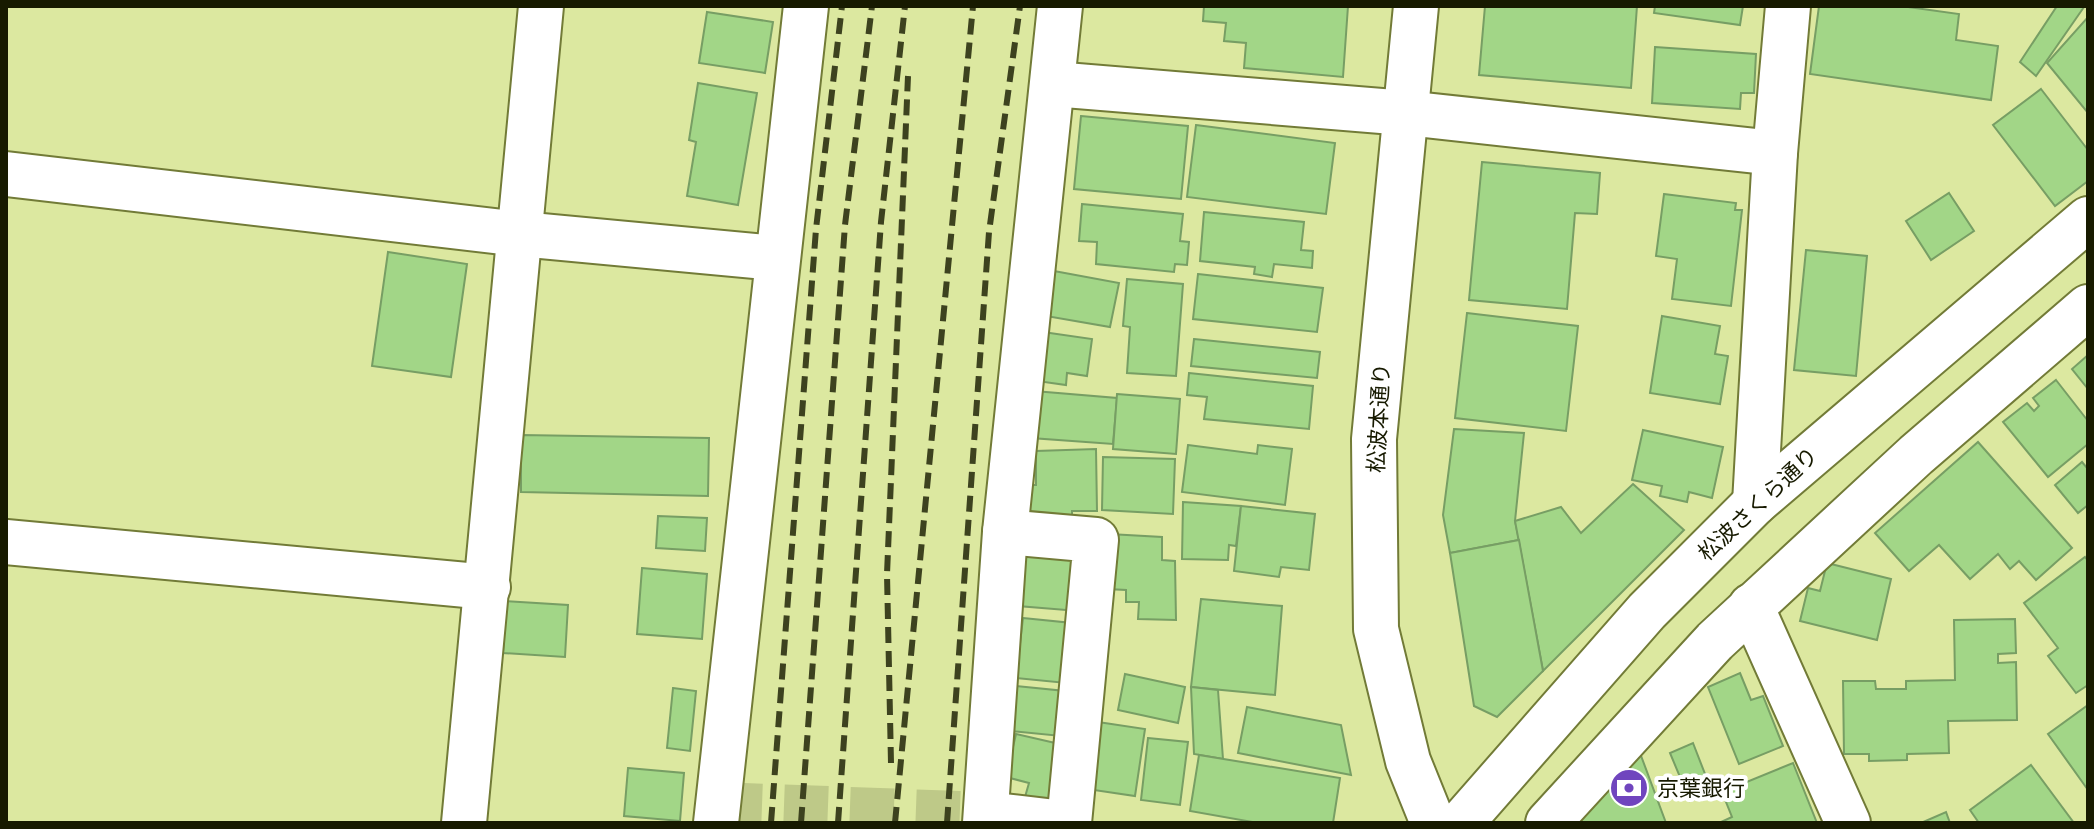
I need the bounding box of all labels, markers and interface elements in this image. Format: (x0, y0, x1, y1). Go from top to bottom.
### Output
street label: 松波本通り (1363, 362, 1395, 474)
street label: 松波さくら通り (1692, 442, 1824, 566)
bank icon: 京葉銀行 (1608, 767, 1650, 809)
place label: 京葉銀行 (1657, 775, 1745, 802)

